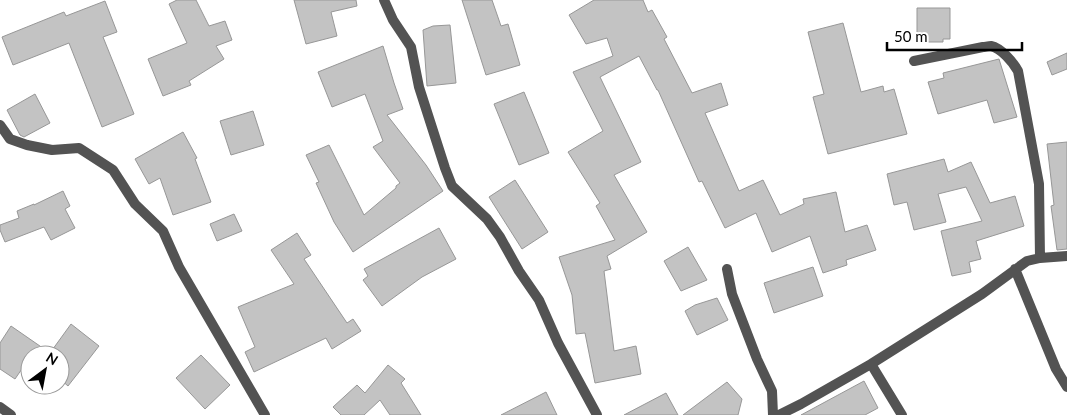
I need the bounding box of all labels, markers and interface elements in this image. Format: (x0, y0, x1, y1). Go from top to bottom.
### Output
scale bar (887, 20, 1022, 52)
text: 50 m (894, 27, 928, 45)
north arrow (20, 345, 70, 395)
text: N (43, 348, 61, 369)

